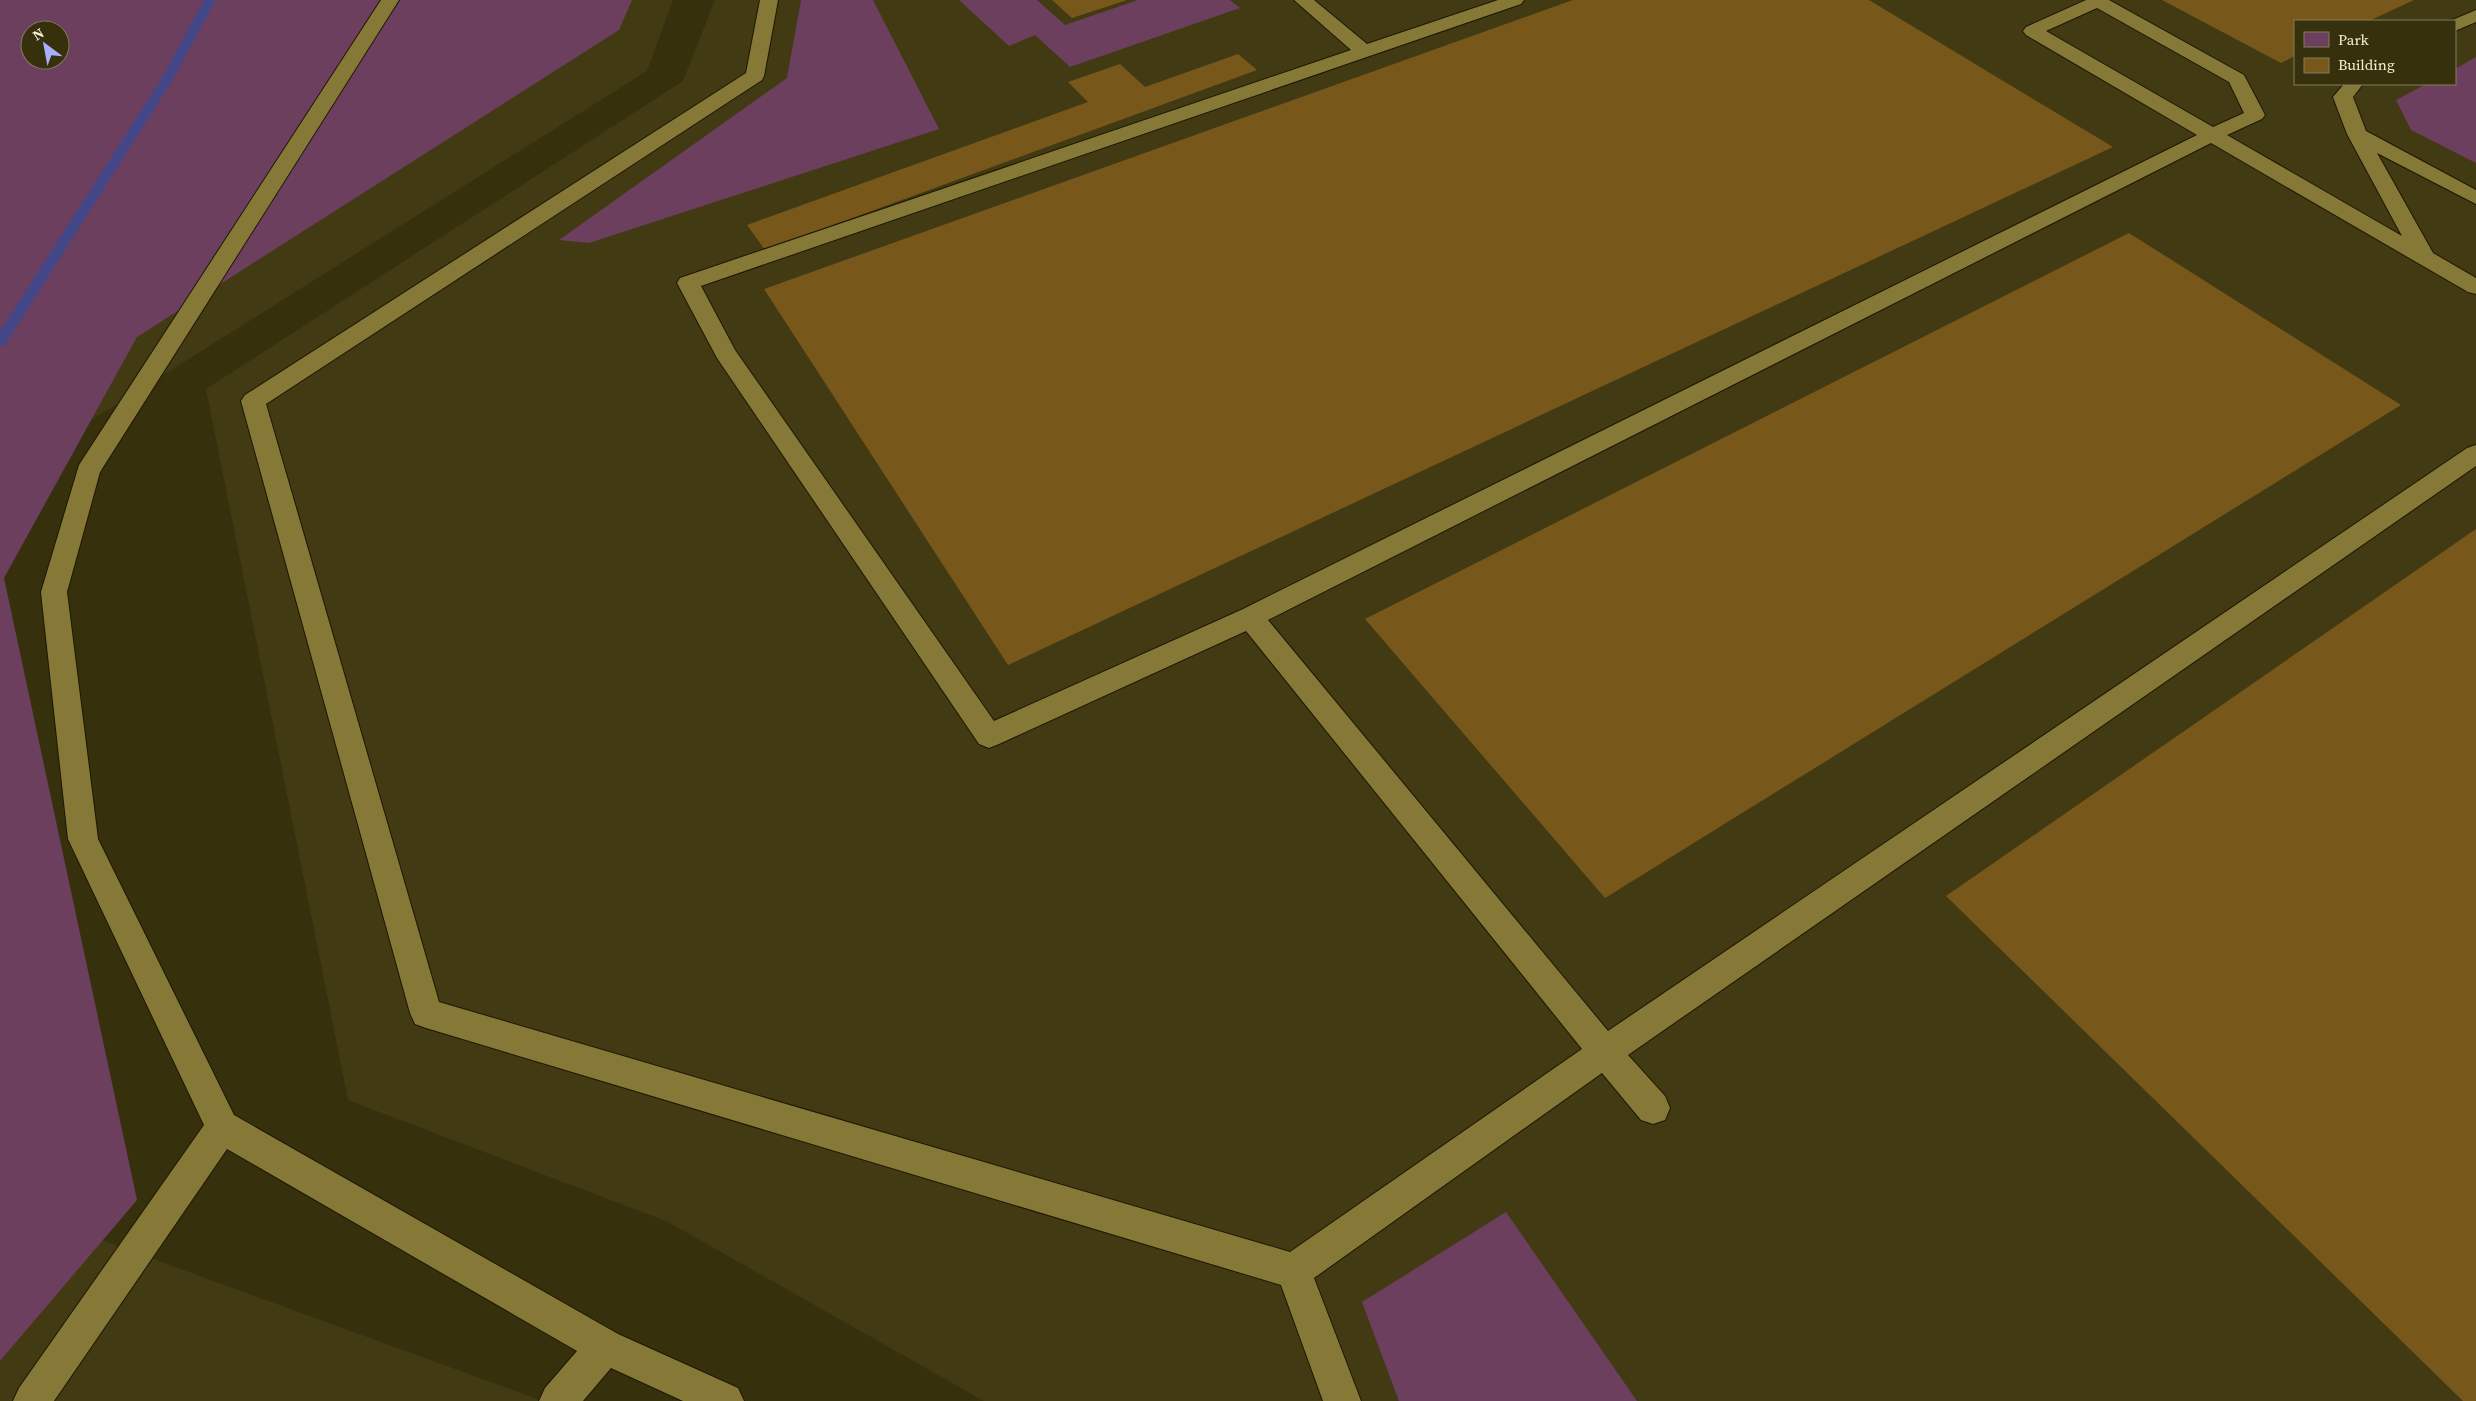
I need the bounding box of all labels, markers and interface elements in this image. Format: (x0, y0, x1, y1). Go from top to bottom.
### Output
north arrow (20, 20, 70, 70)
legend (2294, 20, 2456, 85)
text: N (28, 23, 48, 45)
text: Park (2338, 29, 2370, 50)
text: Building (2338, 54, 2395, 75)

